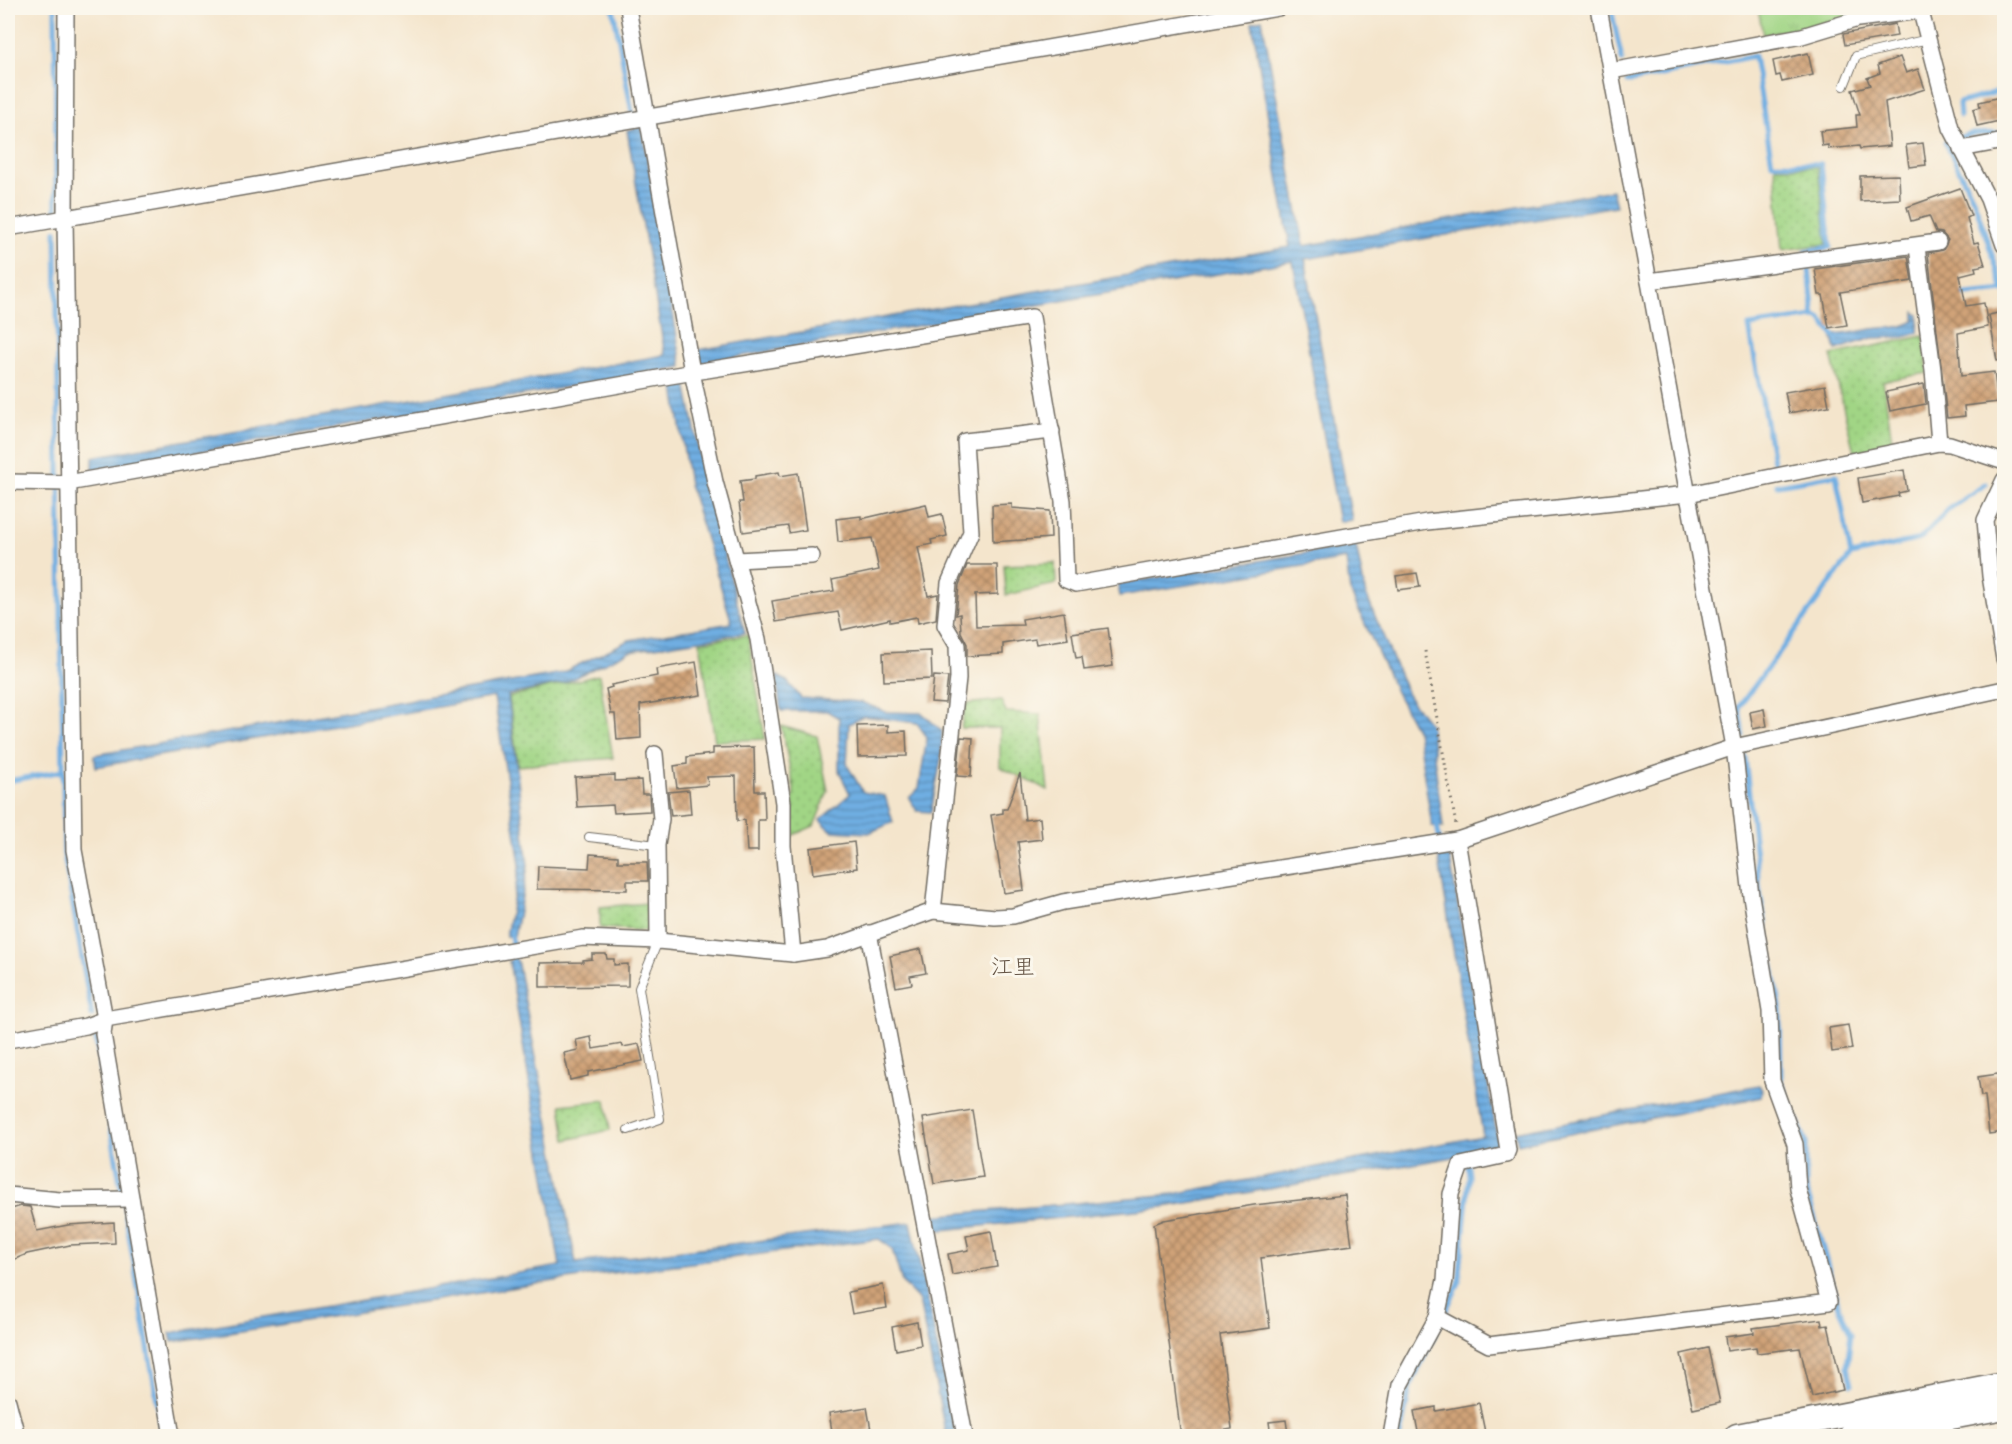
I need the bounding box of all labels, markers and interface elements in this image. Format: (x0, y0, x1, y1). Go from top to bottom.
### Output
district label: 江里 (991, 954, 1035, 982)

